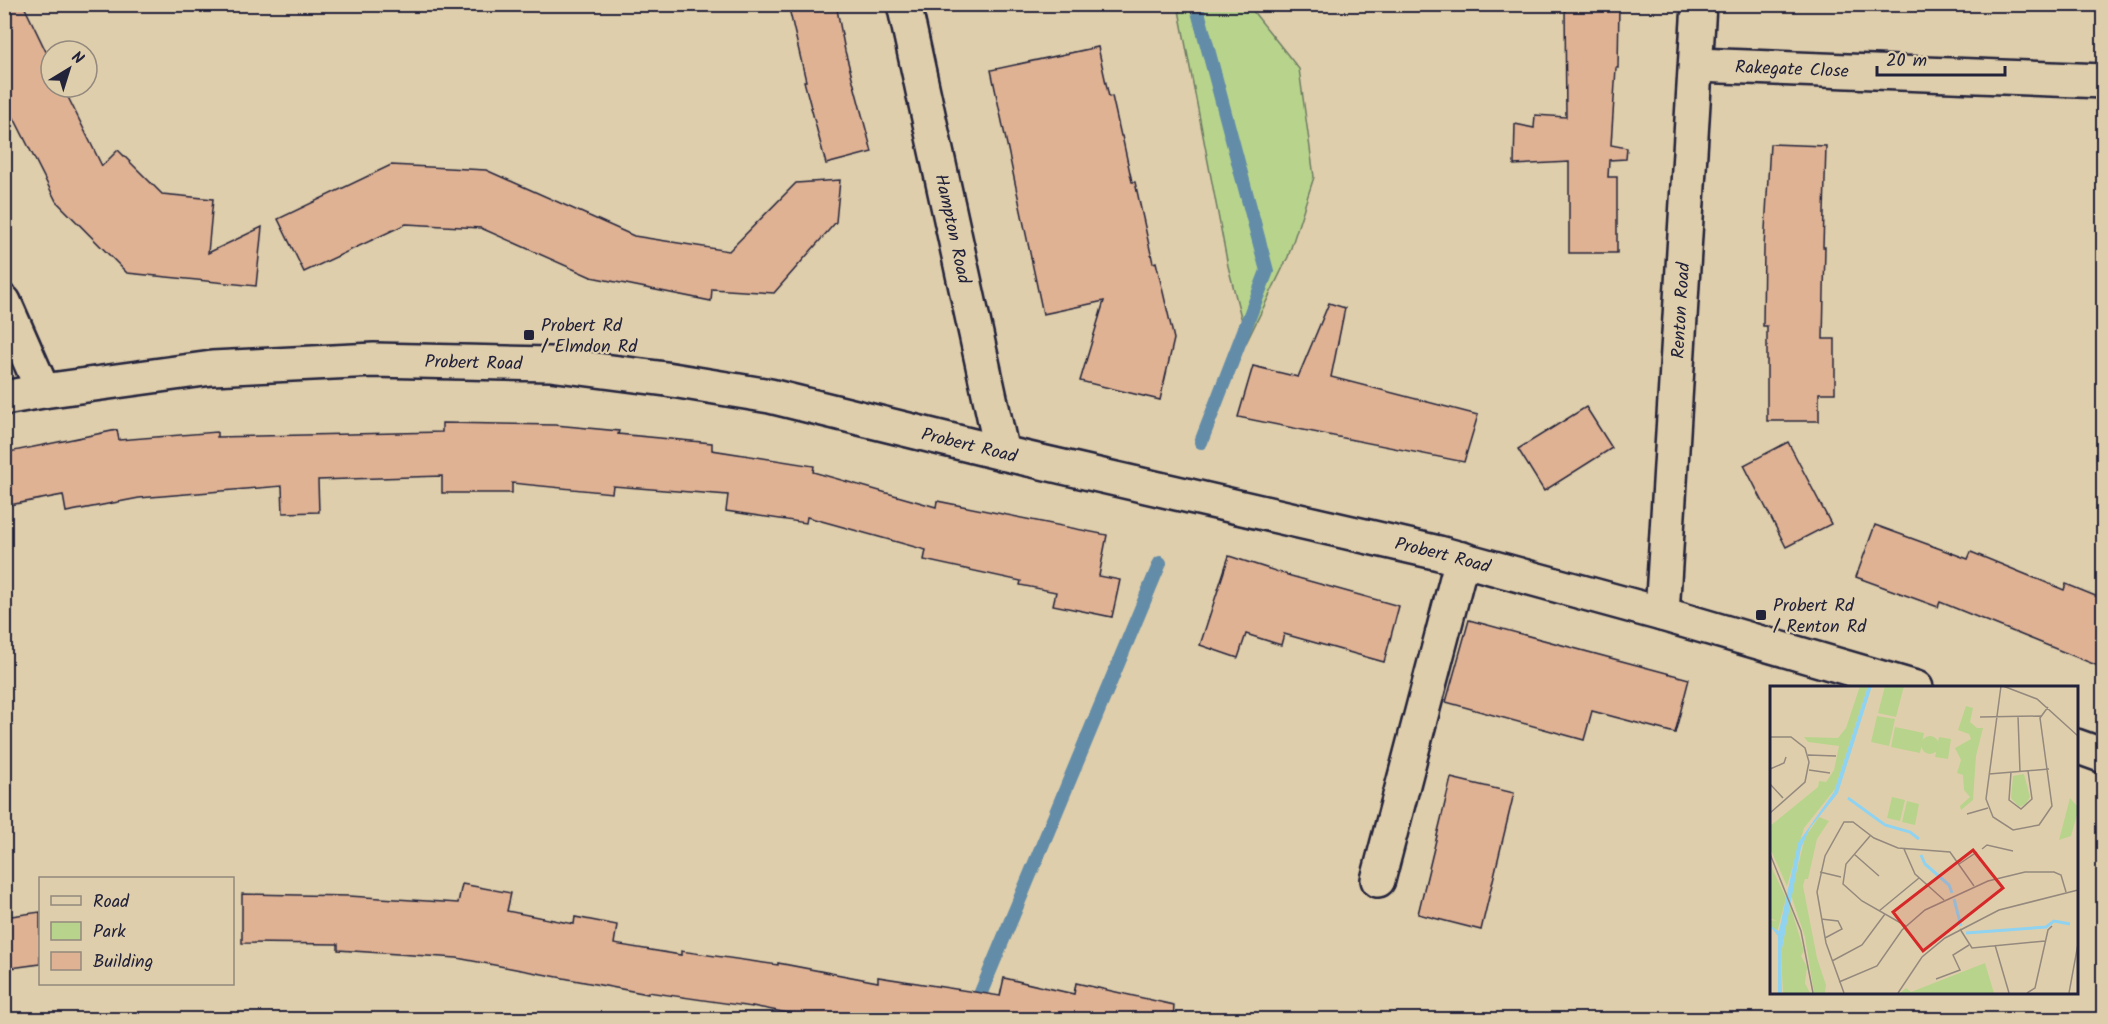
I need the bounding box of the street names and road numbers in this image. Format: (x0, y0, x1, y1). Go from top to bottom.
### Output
street label: Rakegate Close (1734, 54, 1849, 87)
street label: Hampton Road (926, 171, 978, 288)
street label: Renton Road (1665, 261, 1699, 360)
street label: Probert Road (424, 348, 524, 379)
street label: Probert Road (918, 421, 1021, 472)
street label: Probert Road (1392, 530, 1494, 583)

